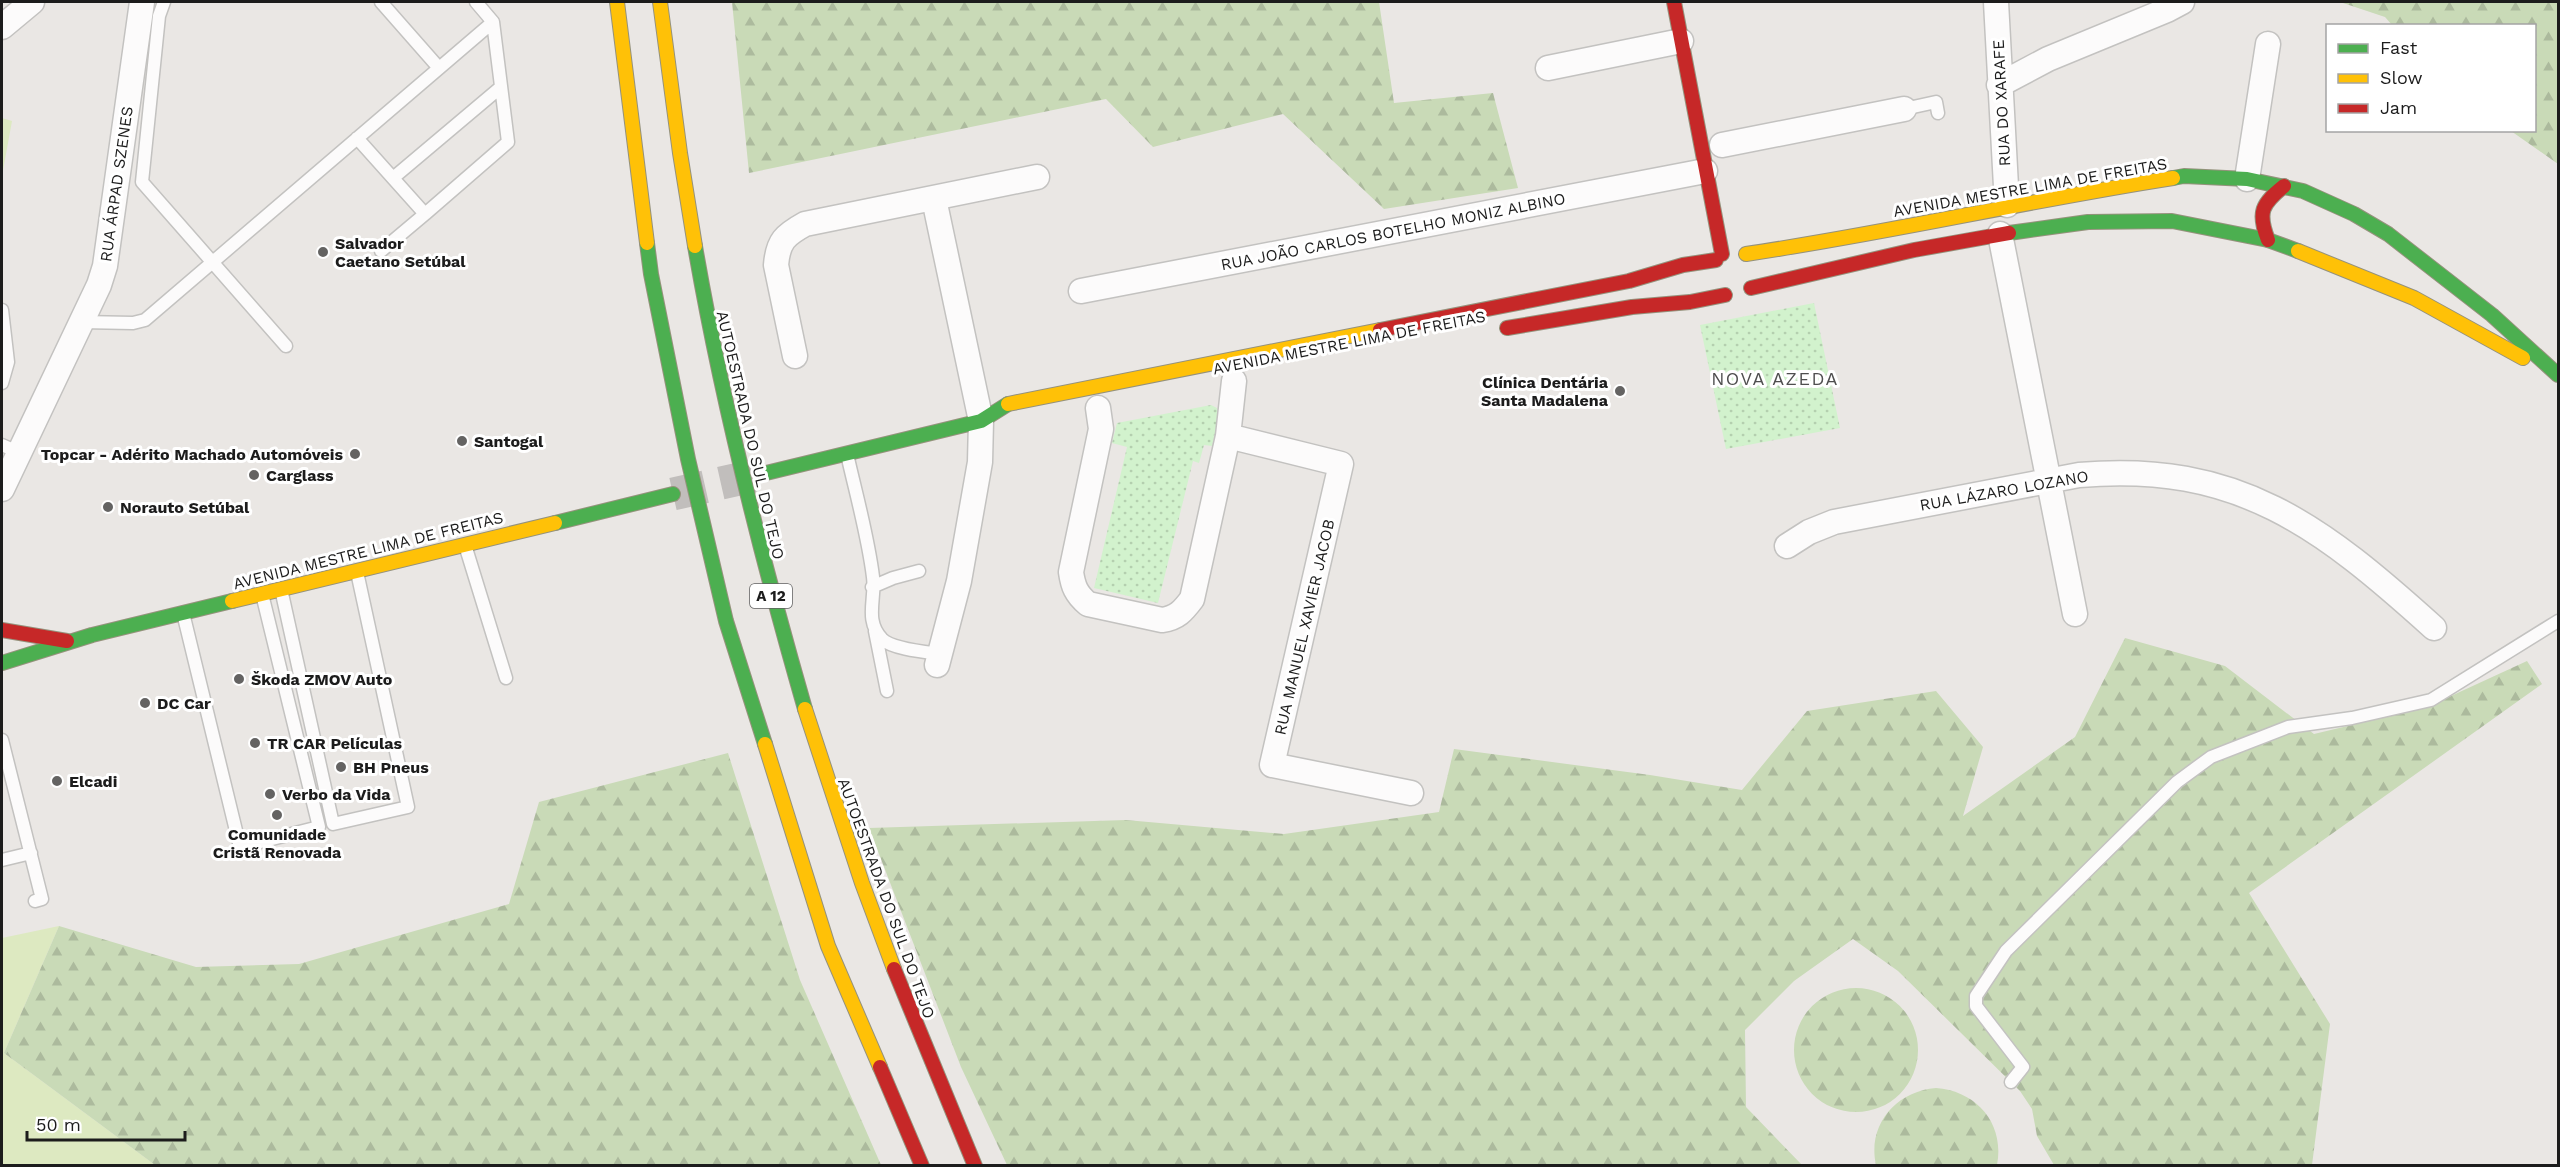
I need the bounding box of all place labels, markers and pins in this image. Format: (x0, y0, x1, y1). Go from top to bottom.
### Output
place label: Salvador Caetano Setúbal (335, 234, 466, 271)
marker: Salvador Caetano Setúbal (316, 245, 330, 259)
place label: Clínica Dentária Santa Madalena (1481, 373, 1609, 410)
marker: Clínica Dentária Santa Madalena (1613, 384, 1627, 398)
place label: Santogal (474, 432, 544, 451)
marker: Santogal (455, 434, 469, 448)
place label: Topcar - Adérito Machado Automóveis (41, 445, 343, 464)
marker: Topcar - Adérito Machado Automóveis (348, 447, 362, 461)
place label: Carglass (266, 466, 334, 485)
marker: Carglass (247, 468, 261, 482)
place label: Norauto Setúbal (120, 498, 250, 517)
marker: Norauto Setúbal (101, 500, 115, 514)
place label: Škoda ZMOV Auto (251, 670, 393, 689)
marker: Škoda ZMOV Auto (232, 672, 246, 686)
place label: DC Car (157, 694, 211, 713)
marker: DC Car (138, 696, 152, 710)
place label: TR CAR Películas (267, 734, 403, 753)
marker: TR CAR Películas (248, 736, 262, 750)
place label: BH Pneus (353, 758, 429, 777)
marker: BH Pneus (334, 760, 348, 774)
place label: Elcadi (69, 772, 117, 791)
marker: Elcadi (50, 774, 64, 788)
place label: Verbo da Vida (282, 785, 391, 804)
marker: Verbo da Vida (263, 787, 277, 801)
marker: Comunidade Cristã Renovada (270, 808, 284, 822)
place label: Comunidade Cristã Renovada (213, 825, 342, 862)

